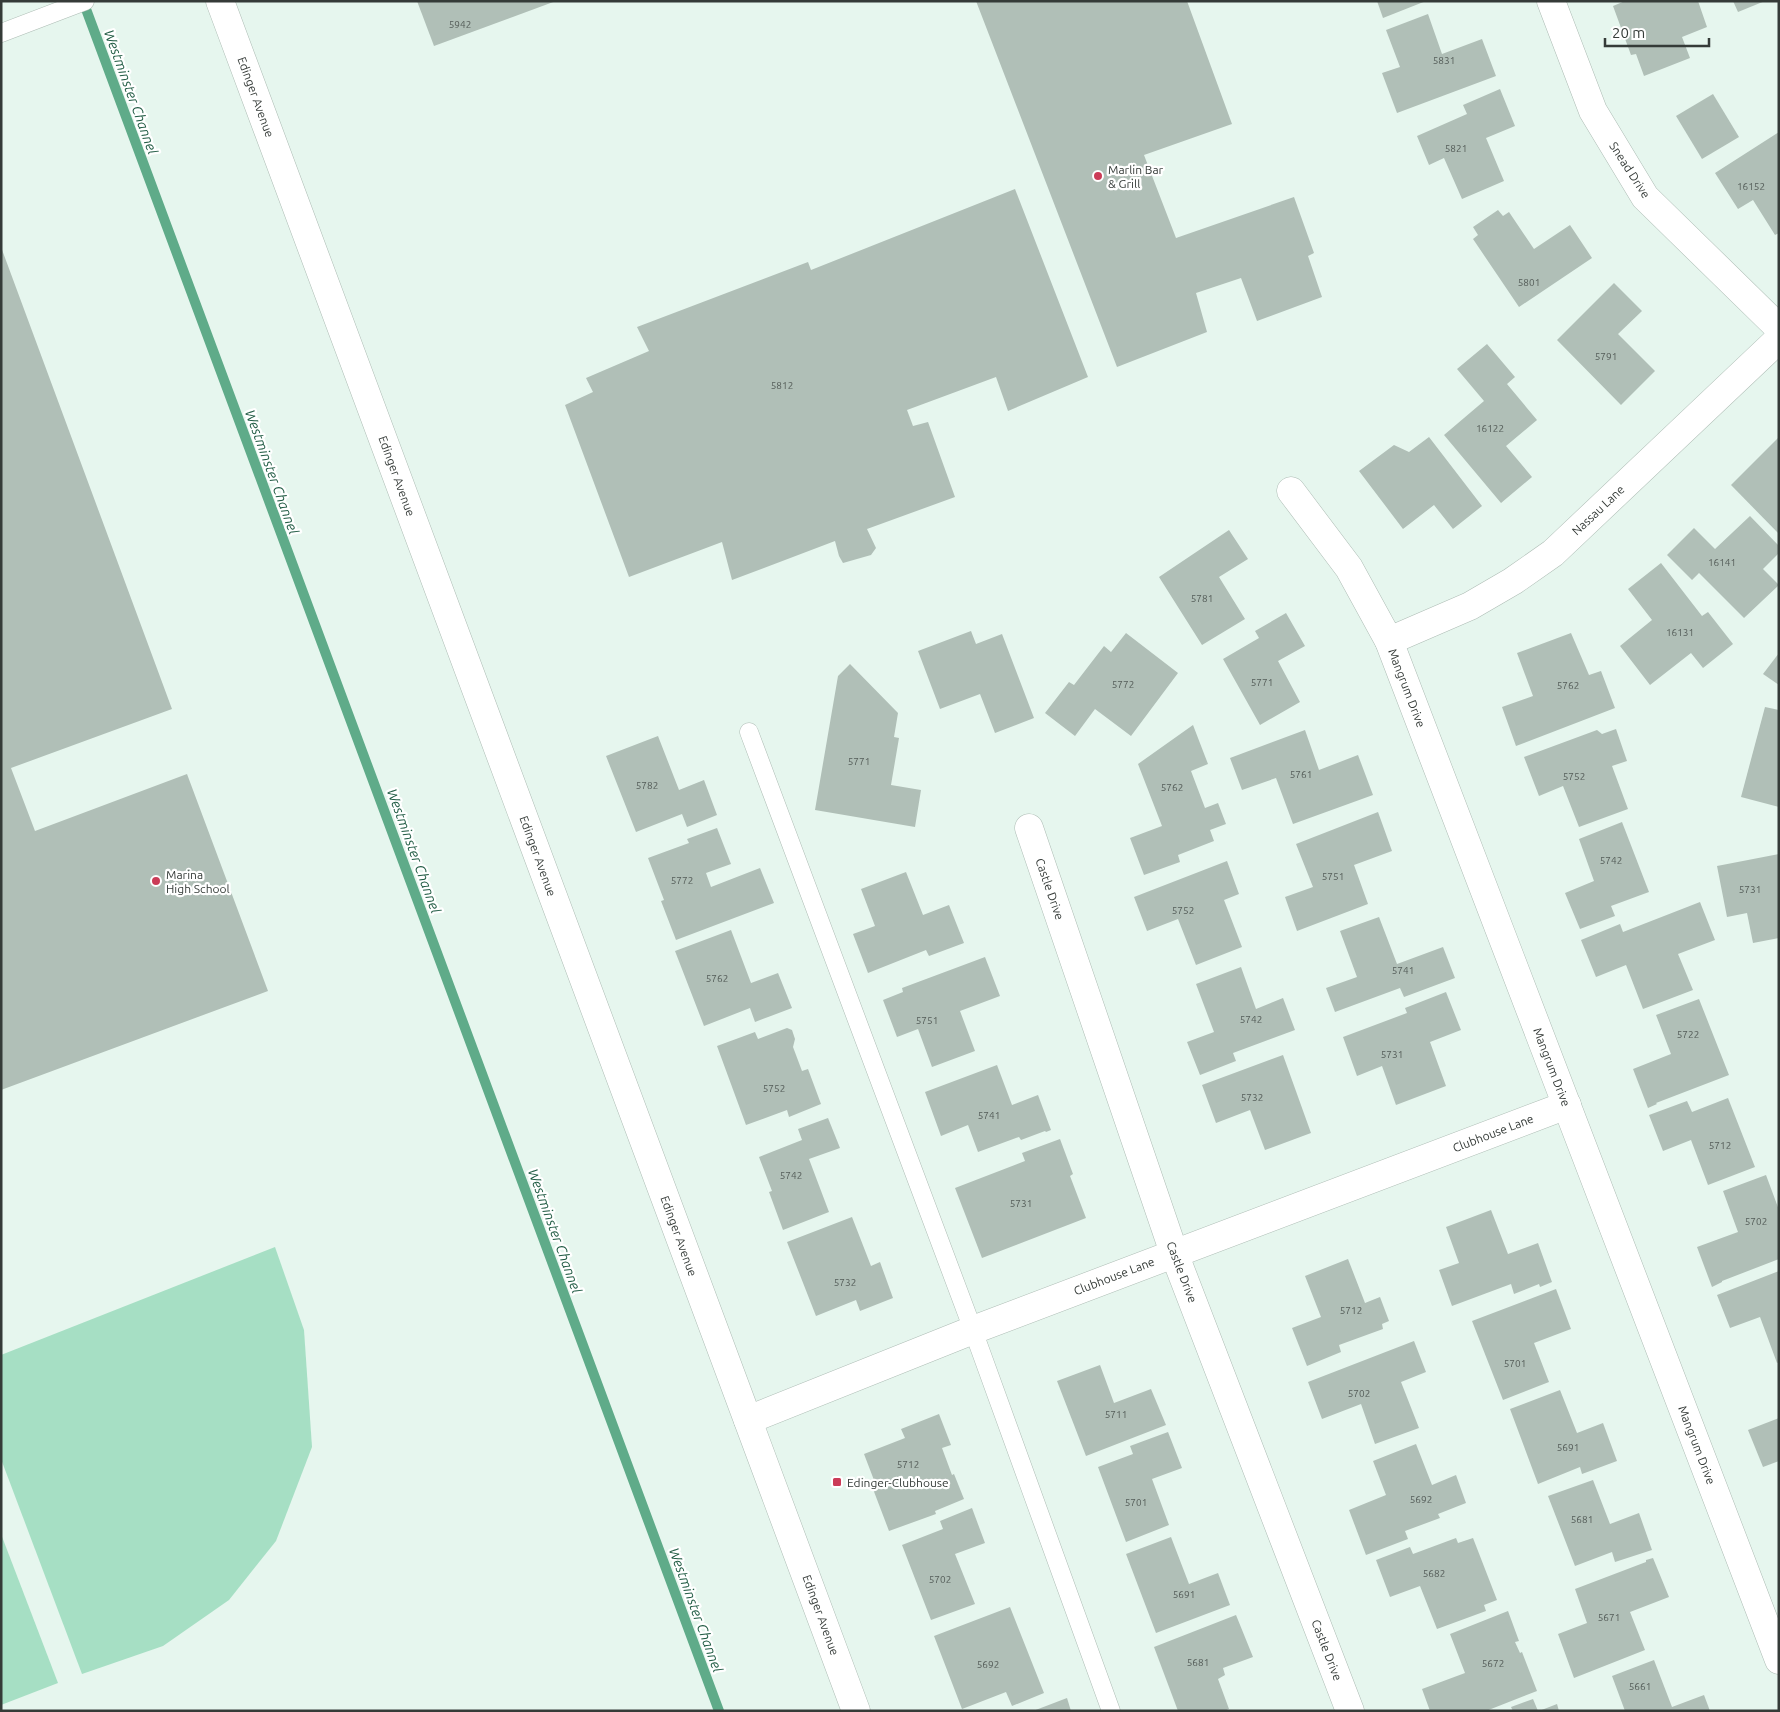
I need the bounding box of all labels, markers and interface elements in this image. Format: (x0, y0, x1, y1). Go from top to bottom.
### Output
scale bar (1605, 15, 1709, 47)
house number: 5942 (449, 19, 471, 30)
text: 20 m (1612, 24, 1645, 41)
water label: Westminster Channel (101, 28, 161, 156)
street label: Edinger Avenue (235, 55, 277, 139)
house number: 5831 (1433, 55, 1455, 66)
street label: Snead Drive (1607, 140, 1653, 200)
house number: 5821 (1445, 143, 1467, 154)
place label: Marlin Bar & Grill (1108, 163, 1164, 190)
marker: Marlin Bar & Grill (1092, 170, 1104, 182)
house number: 16152 (1737, 181, 1765, 192)
house number: 5801 (1518, 277, 1540, 288)
house number: 5791 (1595, 351, 1617, 362)
house number: 5812 (771, 380, 793, 391)
water label: Westminster Channel (242, 408, 302, 536)
house number: 16122 (1476, 423, 1504, 434)
street label: Edinger Avenue (376, 434, 418, 518)
street label: Nassau Lane (1569, 483, 1627, 537)
house number: 16141 (1708, 557, 1736, 568)
house number: 5781 (1191, 593, 1213, 604)
house number: 16131 (1666, 627, 1694, 638)
street label: Mangrum Drive (1386, 647, 1428, 729)
house number: 5771 (1251, 677, 1273, 688)
house number: 5772 (1112, 679, 1134, 690)
house number: 5762 (1557, 680, 1579, 691)
house number: 5771 (848, 756, 870, 767)
house number: 5761 (1290, 769, 1312, 780)
house number: 5752 (1563, 771, 1585, 782)
house number: 5782 (636, 780, 658, 791)
house number: 5762 (1161, 782, 1183, 793)
water label: Westminster Channel (384, 787, 444, 915)
street label: Edinger Avenue (517, 814, 559, 898)
house number: 5742 (1600, 855, 1622, 866)
street label: Castle Drive (1033, 856, 1067, 922)
place label: Marina High School (166, 868, 230, 895)
house number: 5751 (1322, 871, 1344, 882)
marker: Marina High School (150, 875, 162, 887)
house number: 5772 (671, 875, 693, 886)
house number: 5731 (1739, 884, 1761, 895)
house number: 5752 (1172, 905, 1194, 916)
house number: 5741 (1392, 965, 1414, 976)
house number: 5762 (706, 973, 728, 984)
house number: 5742 (1240, 1014, 1262, 1025)
house number: 5751 (916, 1015, 938, 1026)
street label: Mangrum Drive (1531, 1026, 1573, 1108)
house number: 5722 (1677, 1029, 1699, 1040)
house number: 5731 (1381, 1049, 1403, 1060)
house number: 5752 (763, 1083, 785, 1094)
house number: 5732 (1241, 1092, 1263, 1103)
house number: 5741 (978, 1110, 1000, 1121)
street label: Clubhouse Lane (1451, 1112, 1535, 1154)
house number: 5712 (1709, 1140, 1731, 1151)
water label: Westminster Channel (525, 1167, 585, 1295)
house number: 5742 (780, 1170, 802, 1181)
street label: Edinger Avenue (658, 1194, 700, 1278)
house number: 5731 (1010, 1198, 1032, 1209)
house number: 5702 (1745, 1216, 1767, 1227)
street label: Castle Drive (1164, 1240, 1200, 1304)
street label: Clubhouse Lane (1072, 1255, 1156, 1297)
house number: 5732 (834, 1277, 856, 1288)
house number: 5712 (1340, 1305, 1362, 1316)
house number: 5701 (1504, 1358, 1526, 1369)
house number: 5702 (1348, 1388, 1370, 1399)
street label: Mangrum Drive (1676, 1404, 1718, 1486)
house number: 5711 (1105, 1409, 1127, 1420)
house number: 5691 (1557, 1442, 1579, 1453)
house number: 5712 (897, 1459, 919, 1470)
marker: Edinger-Clubhouse (831, 1476, 843, 1488)
place label: Edinger-Clubhouse (847, 1476, 949, 1489)
house number: 5692 (1410, 1494, 1432, 1505)
house number: 5701 (1125, 1497, 1147, 1508)
house number: 5681 (1571, 1514, 1593, 1525)
water label: Westminster Channel (666, 1546, 726, 1674)
house number: 5682 (1423, 1568, 1445, 1579)
street label: Edinger Avenue (800, 1573, 842, 1657)
house number: 5702 (929, 1574, 951, 1585)
house number: 5691 (1173, 1589, 1195, 1600)
house number: 5671 (1598, 1612, 1620, 1623)
street label: Castle Drive (1309, 1618, 1345, 1682)
house number: 5681 (1187, 1657, 1209, 1668)
house number: 5672 (1482, 1658, 1504, 1669)
house number: 5692 (977, 1659, 999, 1670)
house number: 5661 (1629, 1681, 1651, 1692)

